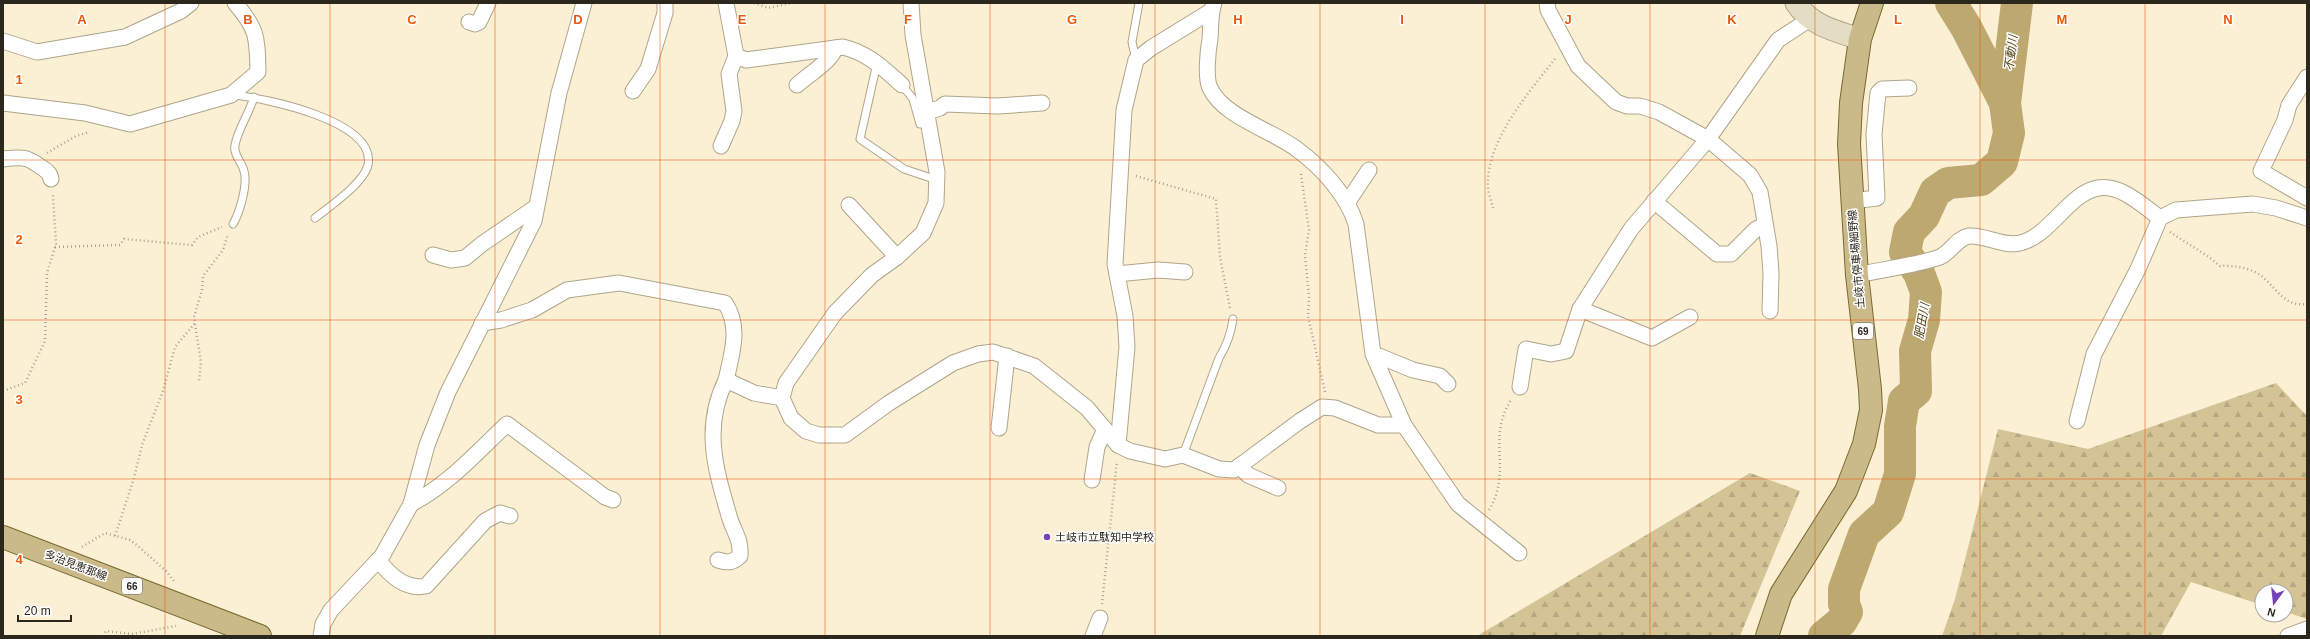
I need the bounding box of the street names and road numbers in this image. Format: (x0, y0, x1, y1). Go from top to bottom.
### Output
street label: 土岐市停車場細野線 (1846, 209, 1866, 309)
road number: 69 (1853, 323, 1873, 339)
street label: 多治見恵那線 (43, 548, 109, 582)
road number: 66 (122, 578, 142, 594)

